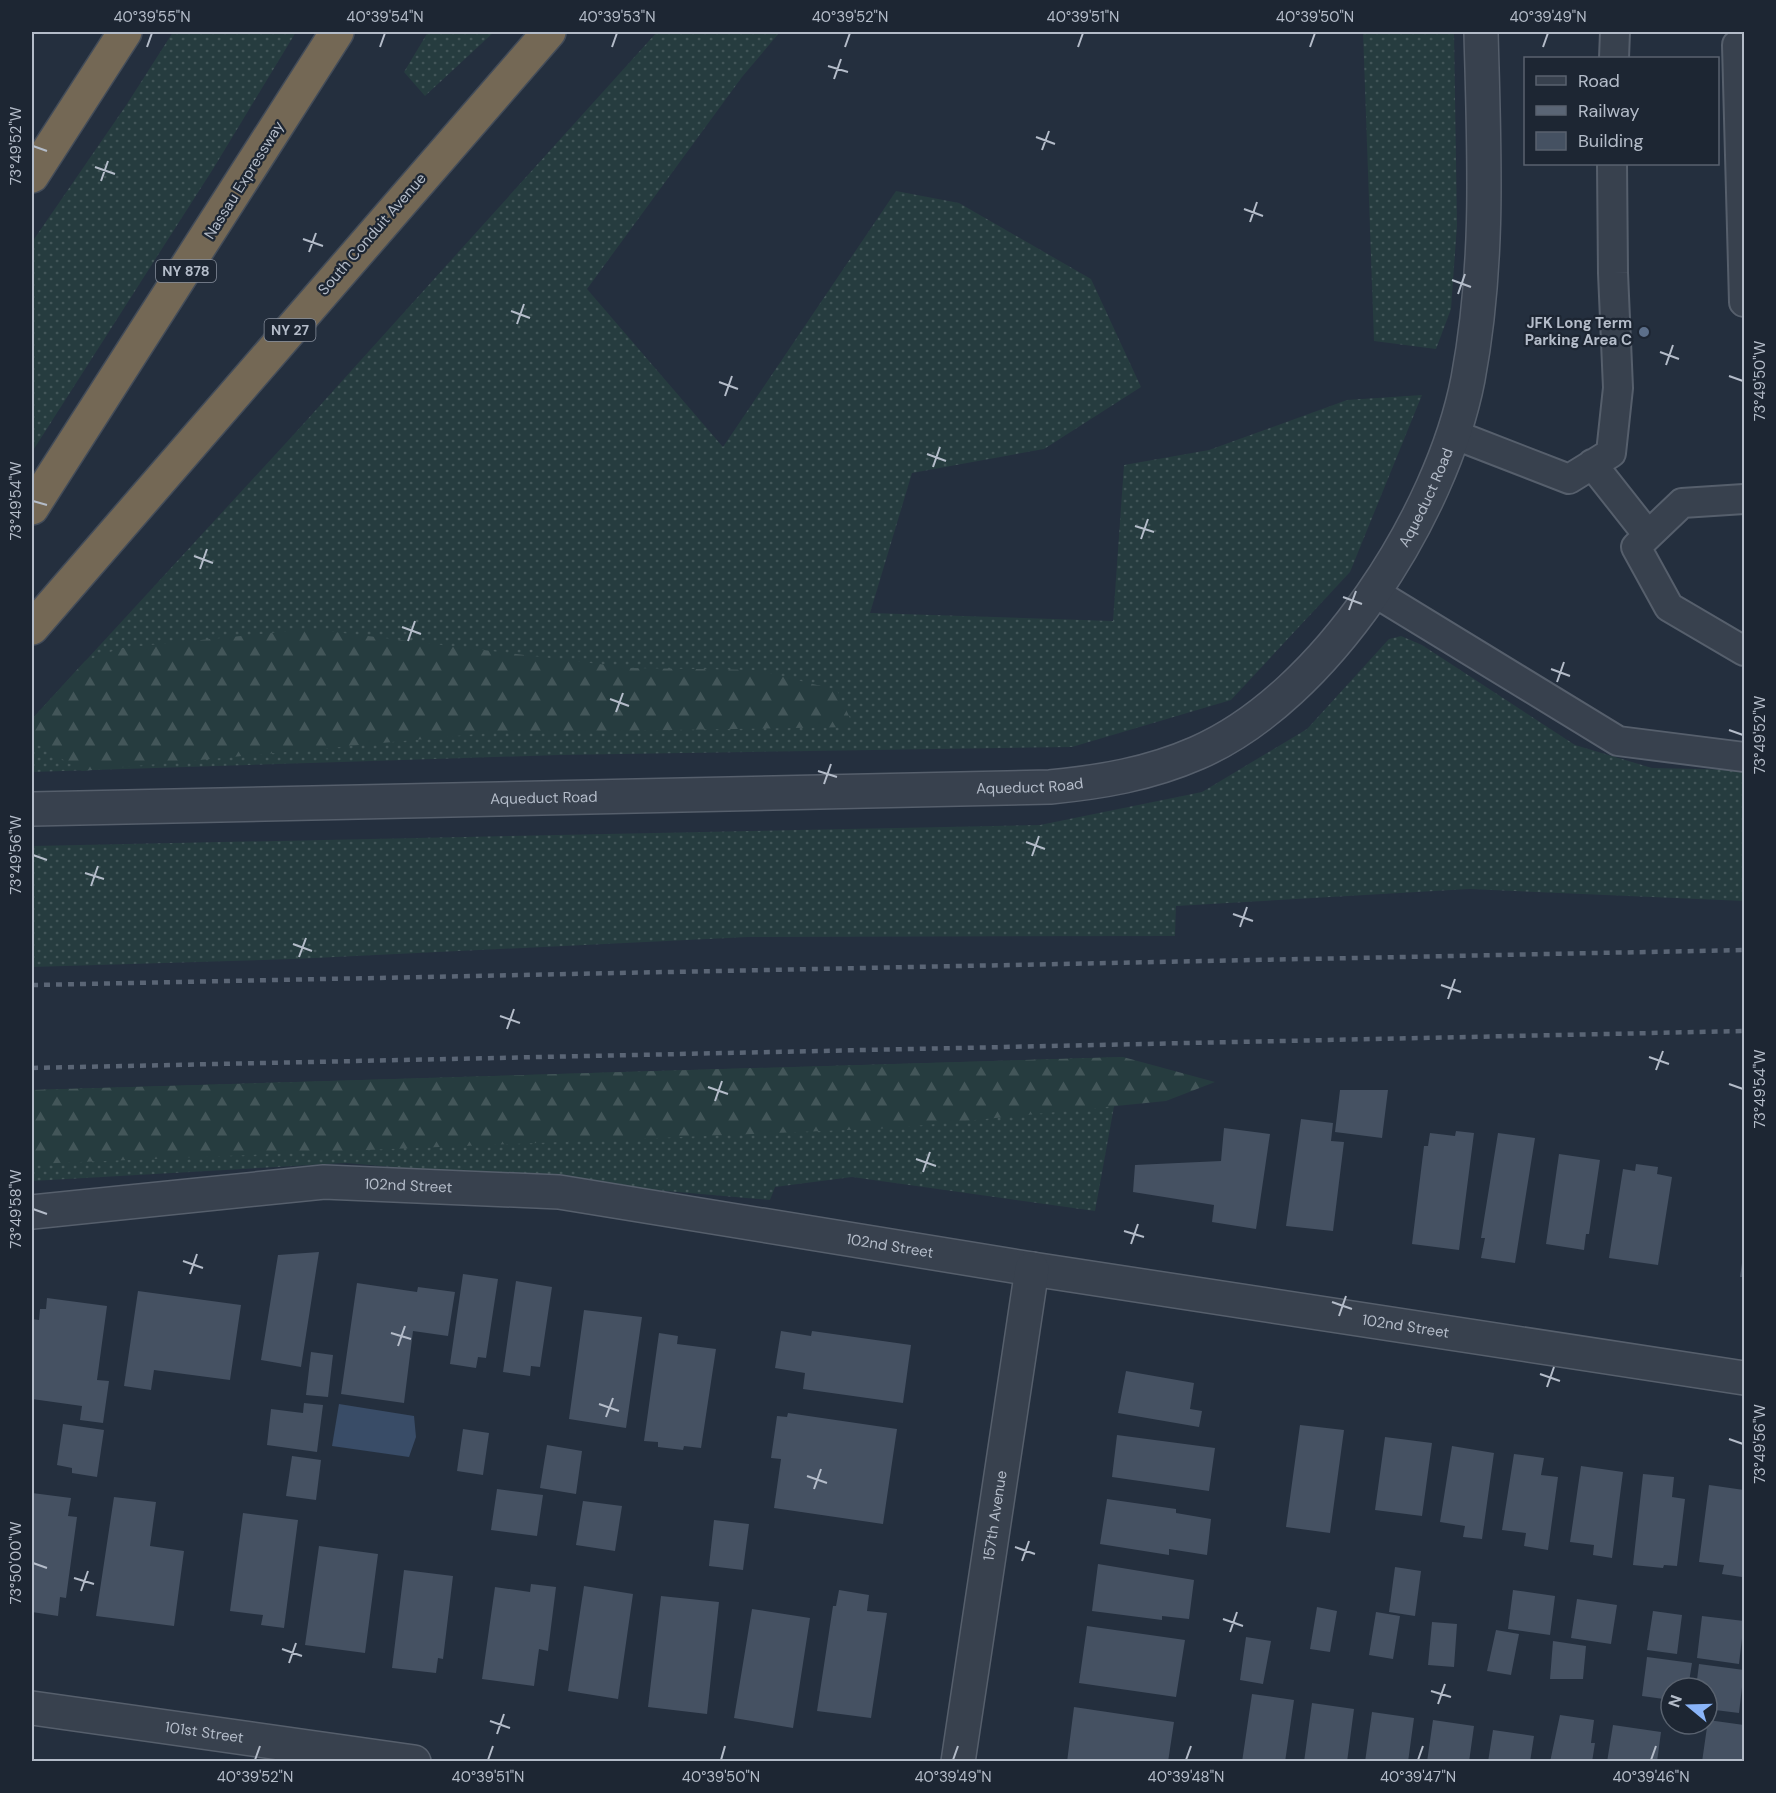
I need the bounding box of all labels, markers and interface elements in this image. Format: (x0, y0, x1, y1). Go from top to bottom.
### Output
text: 40°39'55"N (113, 7, 191, 27)
text: 40°39'54"N (346, 7, 424, 27)
text: 40°39'53"N (578, 7, 656, 27)
text: 40°39'52"N (812, 7, 888, 27)
text: 40°39'51"N (1047, 7, 1119, 27)
text: 40°39'50"N (1276, 7, 1354, 27)
text: 40°39'49"N (1509, 7, 1587, 27)
legend (1524, 57, 1719, 165)
text: Road (1578, 69, 1620, 93)
text: Railway (1578, 99, 1640, 123)
text: 73°49'52"W (6, 106, 26, 185)
street label: Nassau Expressway (200, 117, 289, 243)
text: Building (1578, 129, 1643, 153)
street label: South Conduit Avenue (313, 169, 431, 299)
road number: NY 878 (156, 260, 216, 282)
place label: JFK Long Term Parking Area C (1525, 313, 1632, 350)
road number: NY 27 (264, 319, 316, 341)
marker: JFK Long Term Parking Area C (1637, 325, 1651, 339)
text: 73°49'50"W (1750, 340, 1770, 421)
street label: Aqueduct Road (1394, 445, 1458, 551)
text: 73°49'54"W (6, 461, 26, 541)
text: 73°49'52"W (1750, 695, 1770, 774)
street label: Aqueduct Road (976, 773, 1085, 799)
street label: Aqueduct Road (490, 787, 598, 809)
text: 73°49'56"W (6, 815, 26, 895)
text: 73°49'54"W (1750, 1049, 1770, 1129)
text: 73°49'58"W (6, 1169, 26, 1249)
street label: 102nd Street (364, 1174, 453, 1197)
street label: 102nd Street (845, 1229, 935, 1263)
street label: 102nd Street (1361, 1310, 1451, 1343)
text: 73°49'56"W (1750, 1404, 1770, 1484)
street label: 157th Avenue (978, 1469, 1012, 1562)
text: 73°50'00"W (6, 1521, 26, 1604)
north arrow (1659, 1676, 1719, 1736)
text: N (1663, 1692, 1687, 1710)
street label: 101st Street (164, 1717, 245, 1748)
text: 40°39'52"N (217, 1767, 293, 1787)
text: 40°39'51"N (452, 1767, 524, 1787)
text: 40°39'50"N (682, 1767, 760, 1787)
text: 40°39'49"N (914, 1767, 992, 1787)
text: 40°39'48"N (1148, 1767, 1224, 1787)
text: 40°39'47"N (1380, 1767, 1456, 1787)
text: 40°39'46"N (1612, 1767, 1690, 1787)

